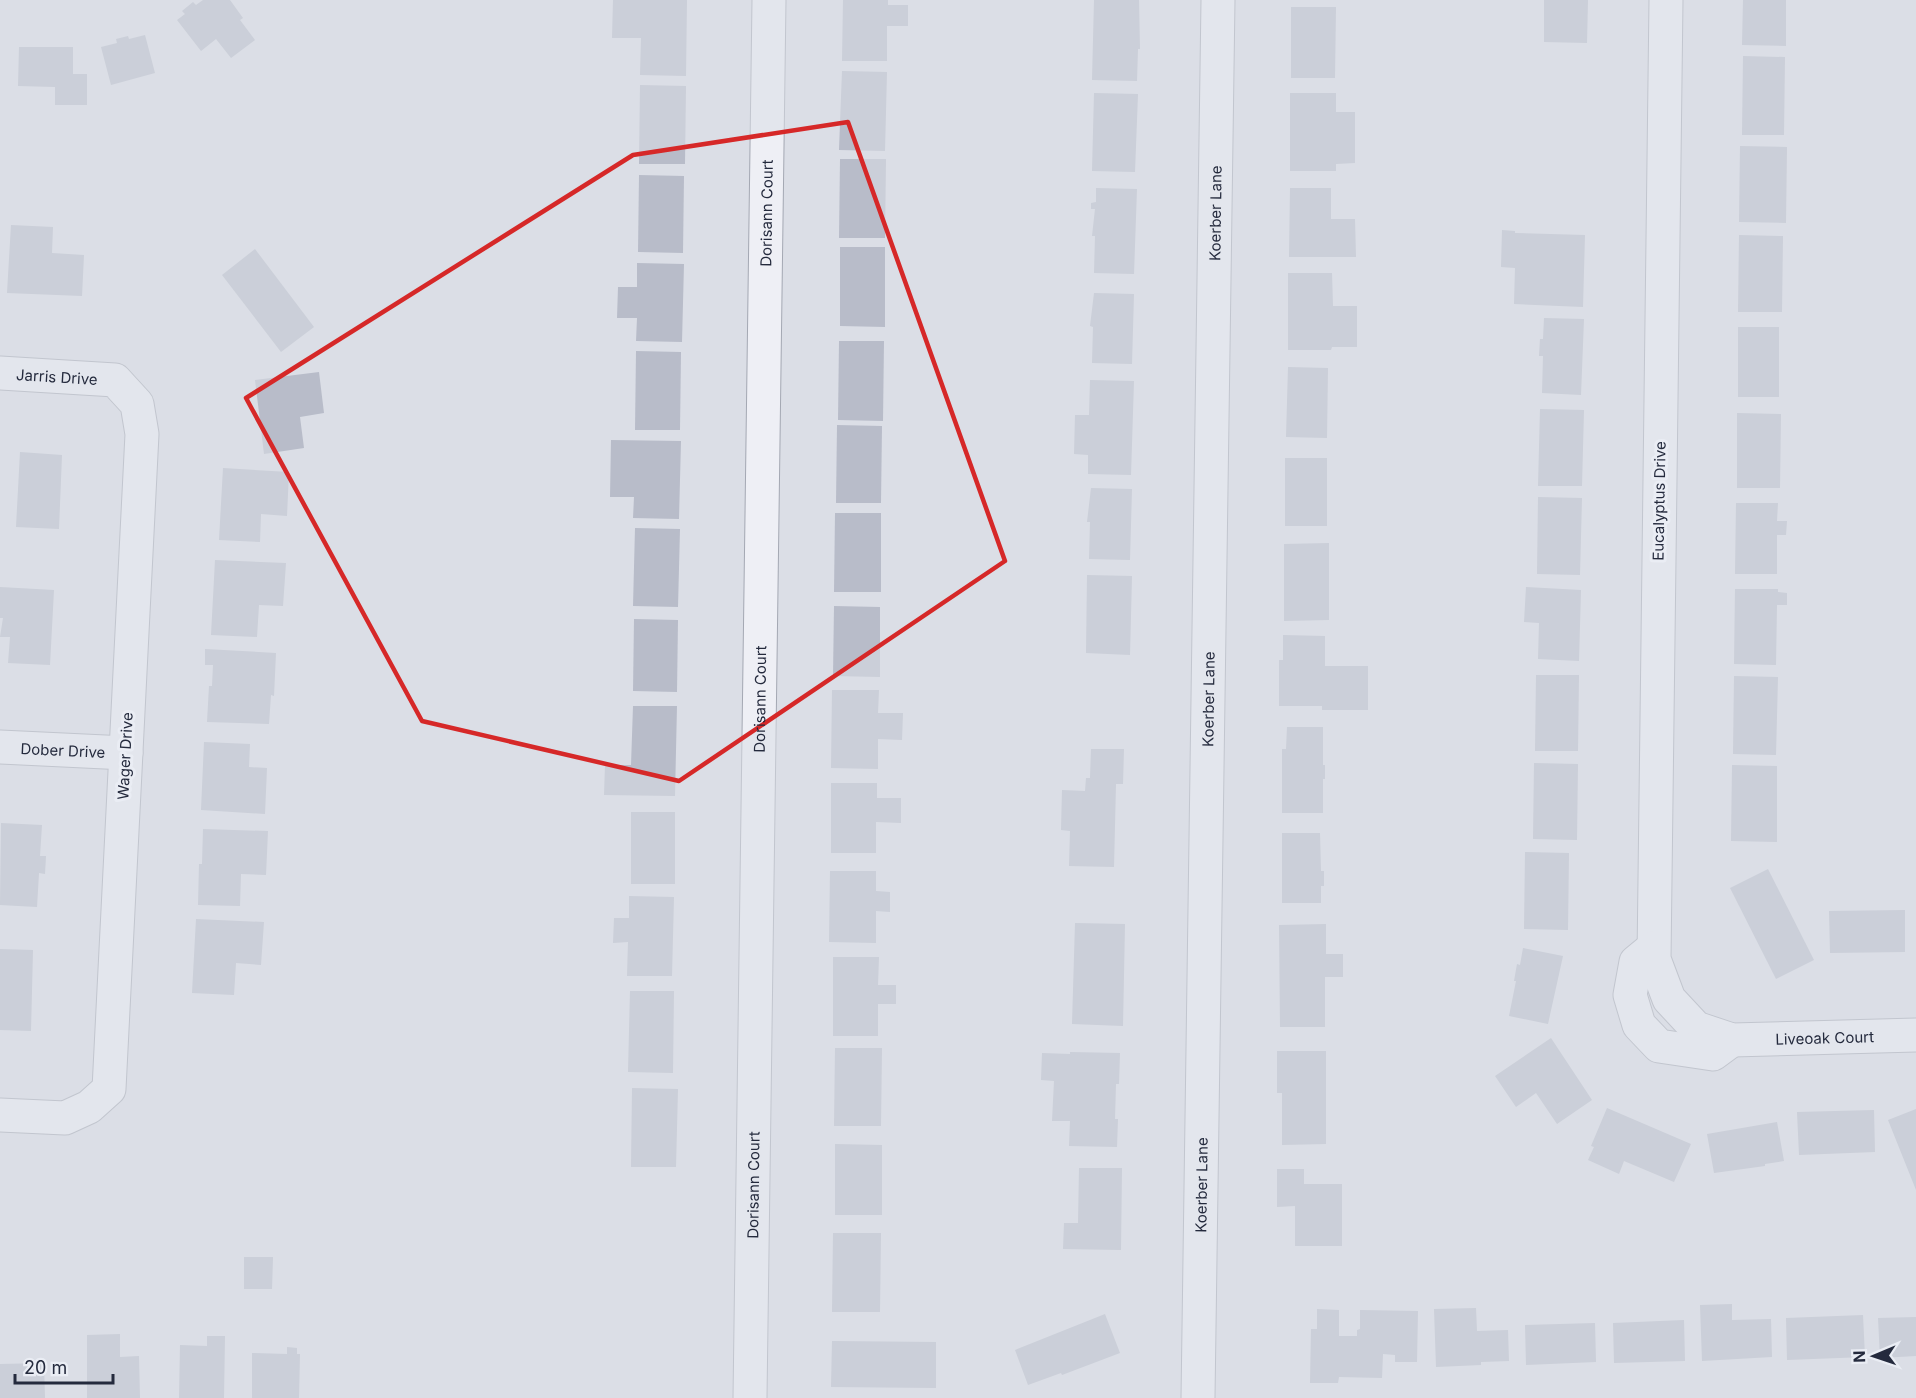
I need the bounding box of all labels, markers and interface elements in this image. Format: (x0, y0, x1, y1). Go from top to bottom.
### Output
street label: Dorisann Court (756, 159, 776, 267)
street label: Koerber Lane (1205, 165, 1225, 261)
street label: Jarris Drive (15, 364, 98, 388)
street label: Eucalyptus Drive (1648, 441, 1670, 561)
street label: Dorisann Court (749, 645, 770, 753)
street label: Koerber Lane (1198, 651, 1218, 747)
street label: Wager Drive (113, 712, 137, 800)
street label: Dober Drive (20, 738, 106, 762)
street label: Liveoak Court (1775, 1027, 1874, 1048)
street label: Dorisann Court (743, 1131, 763, 1239)
street label: Koerber Lane (1191, 1137, 1211, 1233)
north arrow (1844, 1326, 1904, 1386)
scale bar (15, 1347, 112, 1385)
text: N (1849, 1350, 1869, 1363)
text: 20 m (24, 1357, 67, 1378)

